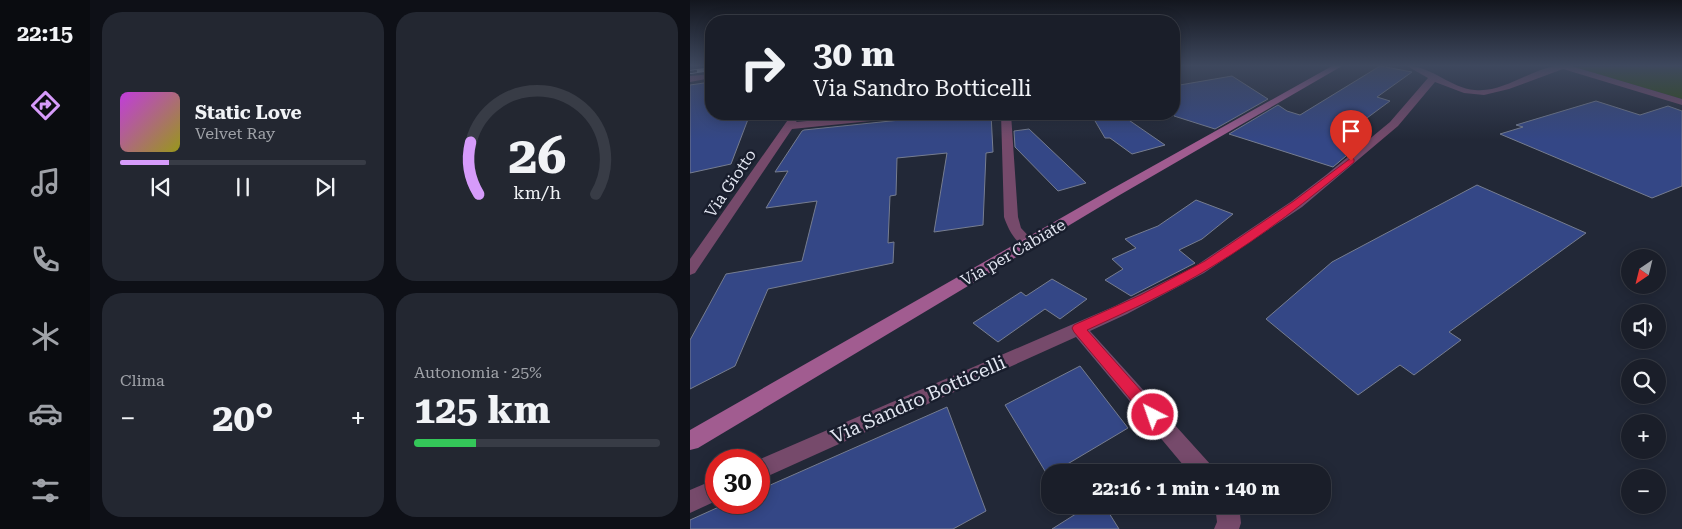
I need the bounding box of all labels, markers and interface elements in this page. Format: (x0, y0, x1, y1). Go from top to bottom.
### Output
text: 22:15 (17, 21, 73, 46)
text: 30 m (813, 34, 895, 75)
icon: right (730, 35, 795, 100)
text: Via Sandro Botticelli (813, 76, 1032, 101)
icon: directions (28, 88, 63, 123)
text: Static Love (195, 101, 302, 124)
pin (1330, 110, 1372, 161)
icon: arrive (1337, 117, 1365, 145)
text: Velvet Ray (195, 124, 275, 143)
text: 26 (508, 125, 566, 186)
street label: Via Giotto (701, 145, 760, 221)
icon: music (28, 165, 63, 200)
icon: previous (147, 173, 175, 201)
icon: pause (229, 173, 257, 201)
icon: next (311, 173, 339, 201)
text: km/h (513, 182, 561, 203)
street label: Via per Cabiate (958, 215, 1069, 290)
icon: phone (28, 242, 63, 277)
north arrow (1621, 249, 1666, 294)
map controls (1621, 249, 1666, 514)
button: sound (1621, 304, 1666, 349)
icon: climate (28, 319, 63, 354)
street label: Via Sandro Botticelli (827, 351, 1009, 448)
button: search (1621, 359, 1666, 404)
text: Autonomia · 25% (414, 363, 542, 382)
text: Clima (120, 371, 165, 390)
text: 125 km (414, 388, 550, 432)
position arrow (1126, 388, 1178, 440)
icon: car (28, 396, 63, 431)
text: 20° (212, 396, 274, 440)
text: − (120, 402, 136, 435)
text: + (350, 402, 366, 435)
button: + (1621, 414, 1666, 459)
speed limit sign: 30 (705, 449, 770, 514)
button: − (1621, 469, 1666, 514)
icon: filters (28, 473, 63, 508)
text: 22:16 · 1 min · 140 m (1092, 477, 1280, 500)

